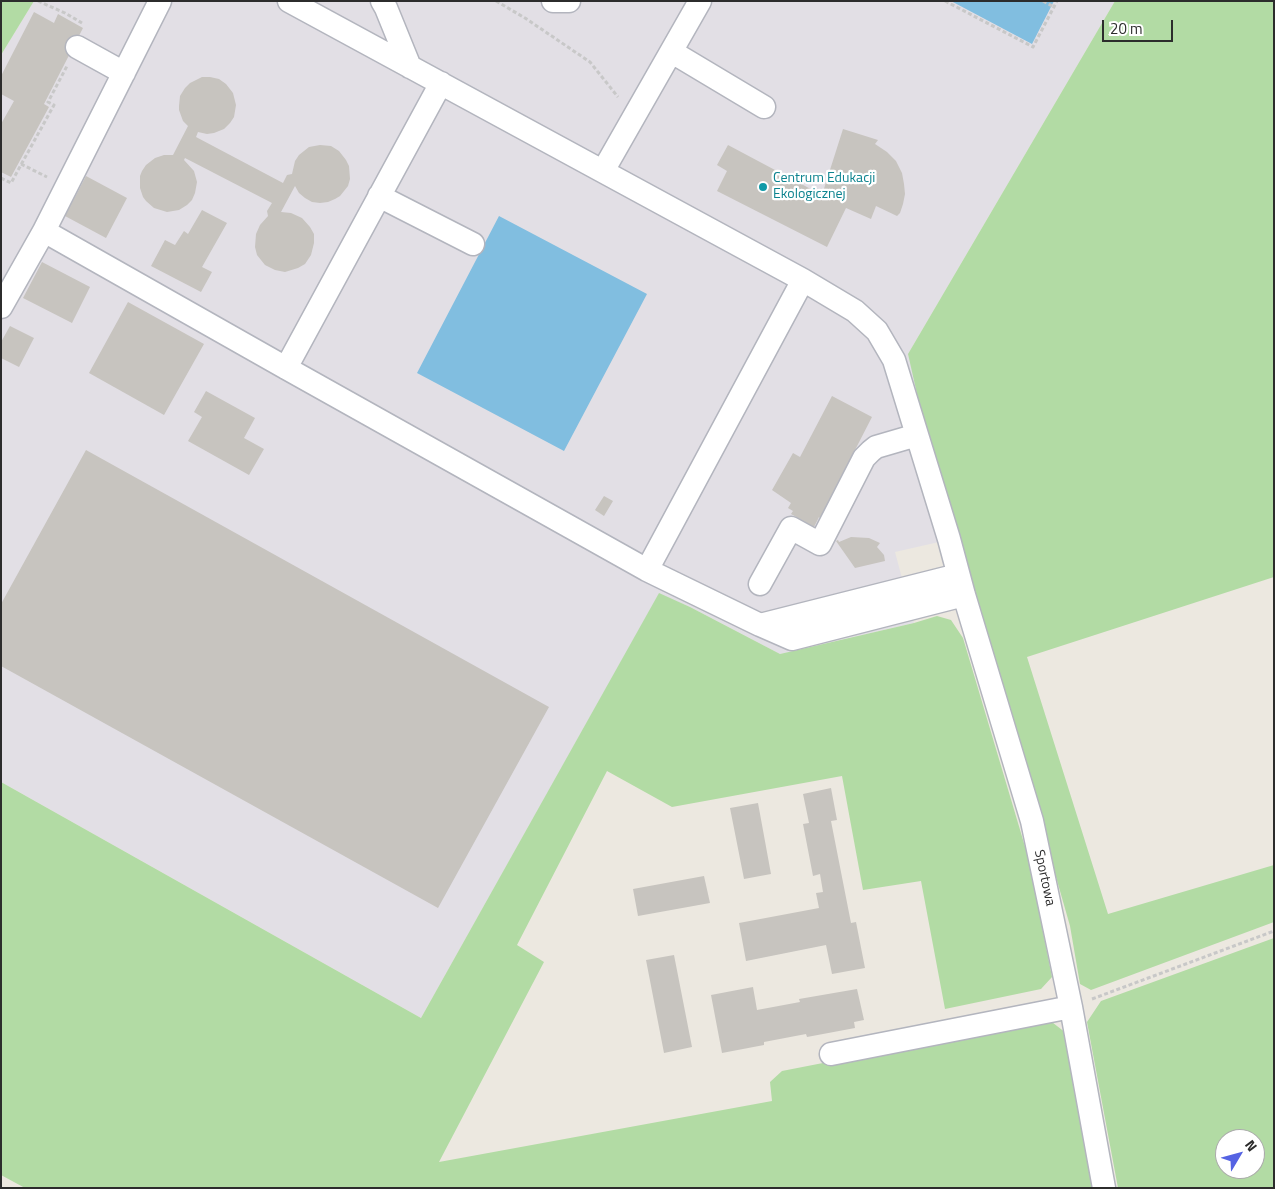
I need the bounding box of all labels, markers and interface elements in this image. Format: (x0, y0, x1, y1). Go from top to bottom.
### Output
scale bar (1105, 10, 1176, 42)
text: 20 m (1110, 17, 1143, 40)
place label: Centrum Edukacji Ekologicznej (773, 171, 875, 203)
marker: Centrum Edukacji Ekologicznej (757, 181, 769, 193)
street label: Sportowa (1030, 848, 1058, 908)
north arrow (1215, 1129, 1265, 1179)
text: N (1240, 1135, 1263, 1155)

